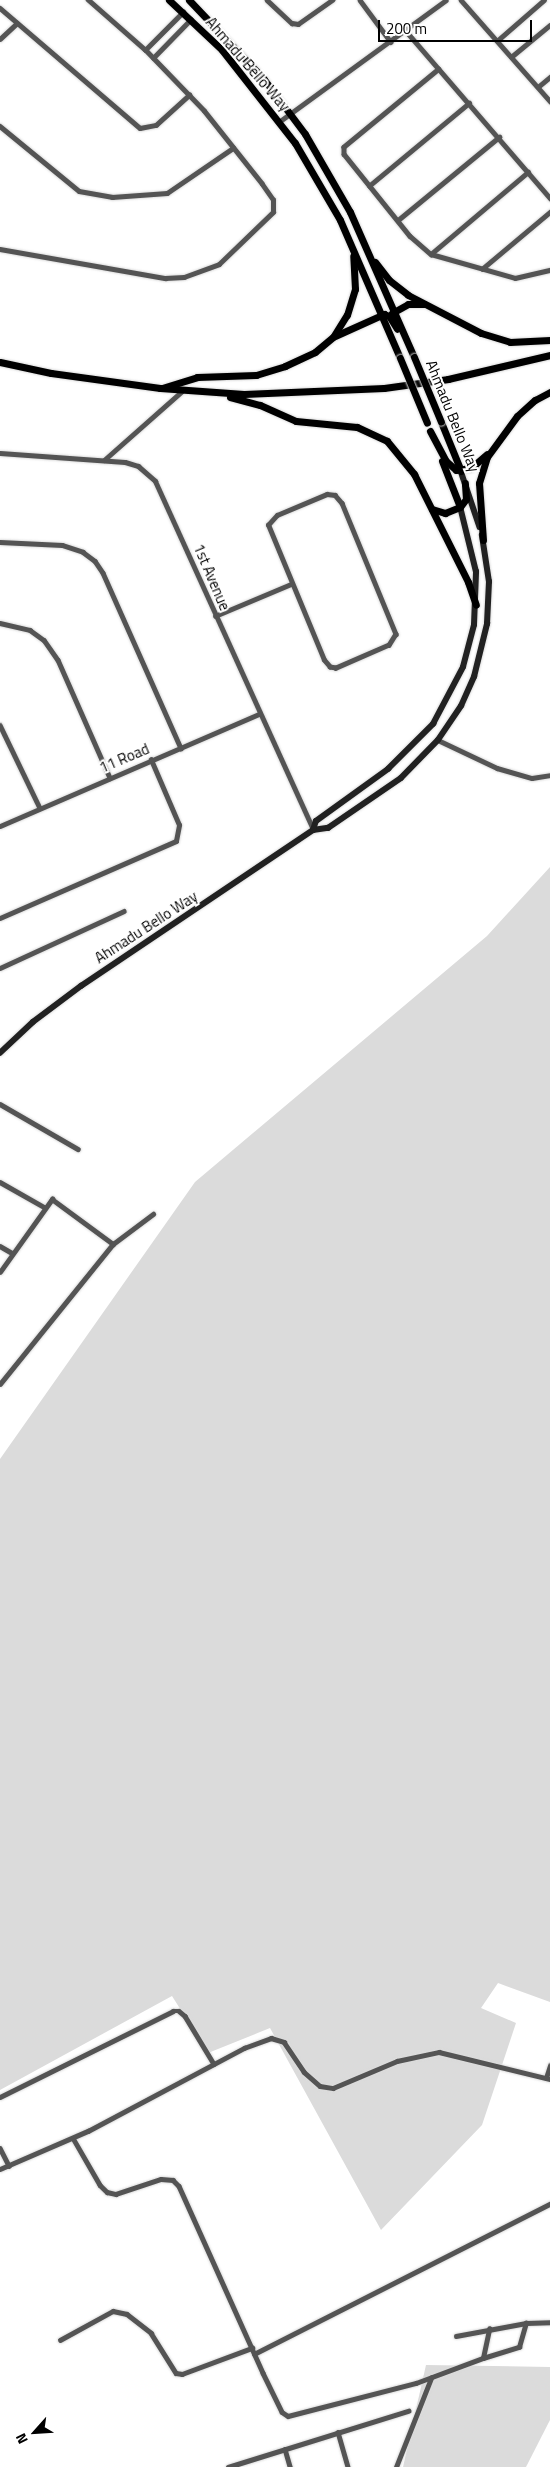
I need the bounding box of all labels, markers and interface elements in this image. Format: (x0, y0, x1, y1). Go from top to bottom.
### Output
scale bar (380, 10, 534, 42)
street label: Ahmadu Bello Way (202, 13, 294, 115)
text: 200 m (386, 17, 427, 40)
street label: Ahmadu Bello Way (422, 357, 484, 475)
street label: 1st Avenue (190, 541, 234, 613)
street label: 11 Road (96, 739, 152, 777)
street label: Ahmadu Bello Way (91, 887, 201, 967)
north arrow (10, 2407, 60, 2457)
text: N (10, 2430, 33, 2448)

